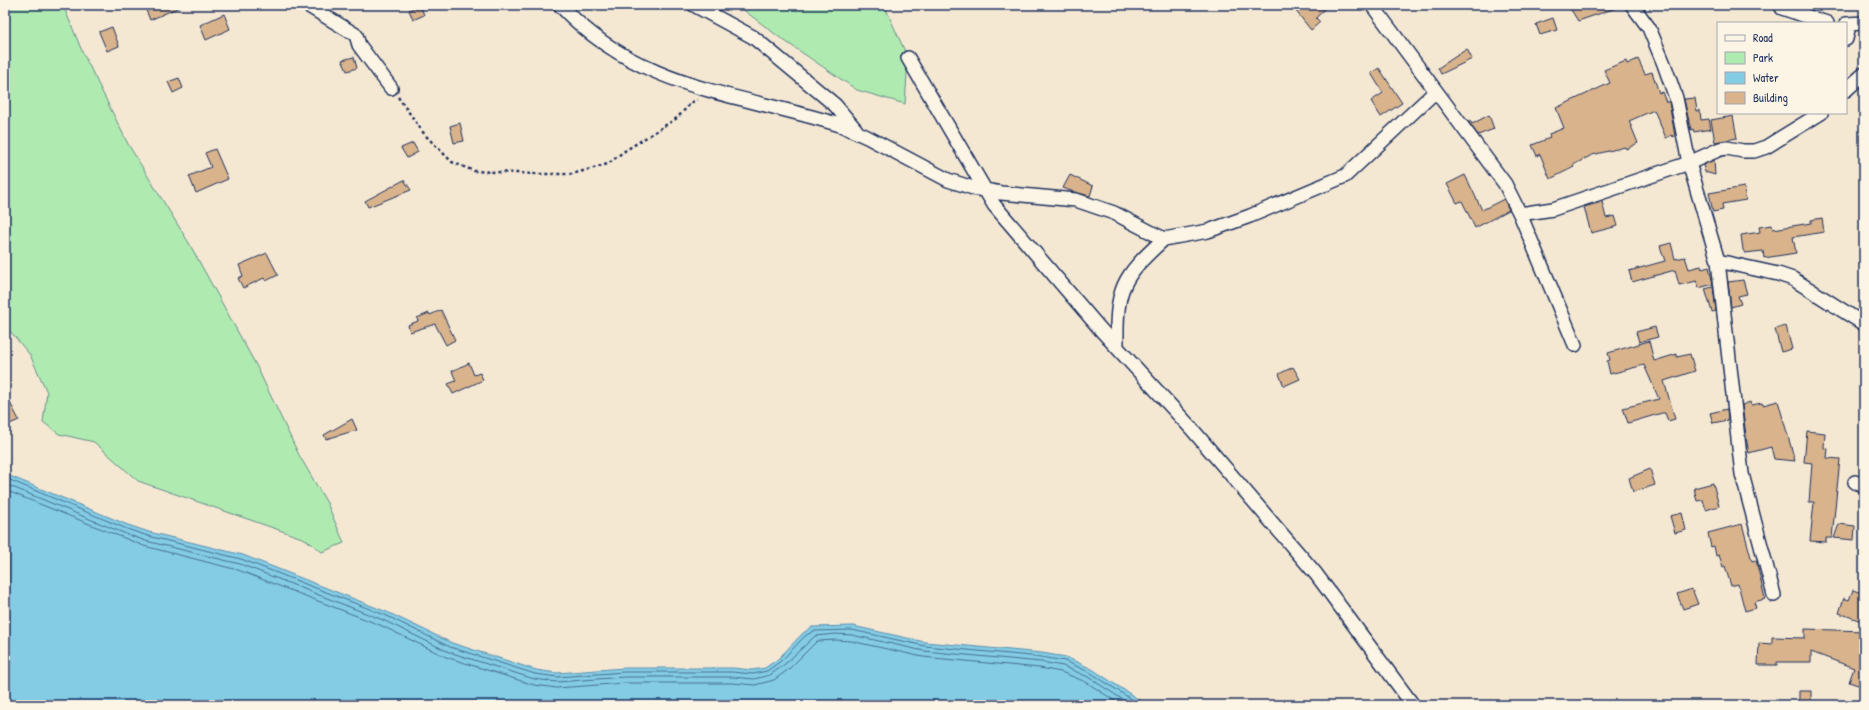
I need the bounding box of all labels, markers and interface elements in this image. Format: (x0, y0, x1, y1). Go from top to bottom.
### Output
legend (1717, 22, 1847, 114)
text: Road (1753, 29, 1773, 46)
text: Park (1753, 49, 1773, 66)
text: Water (1753, 69, 1779, 86)
text: Building (1753, 89, 1788, 106)

